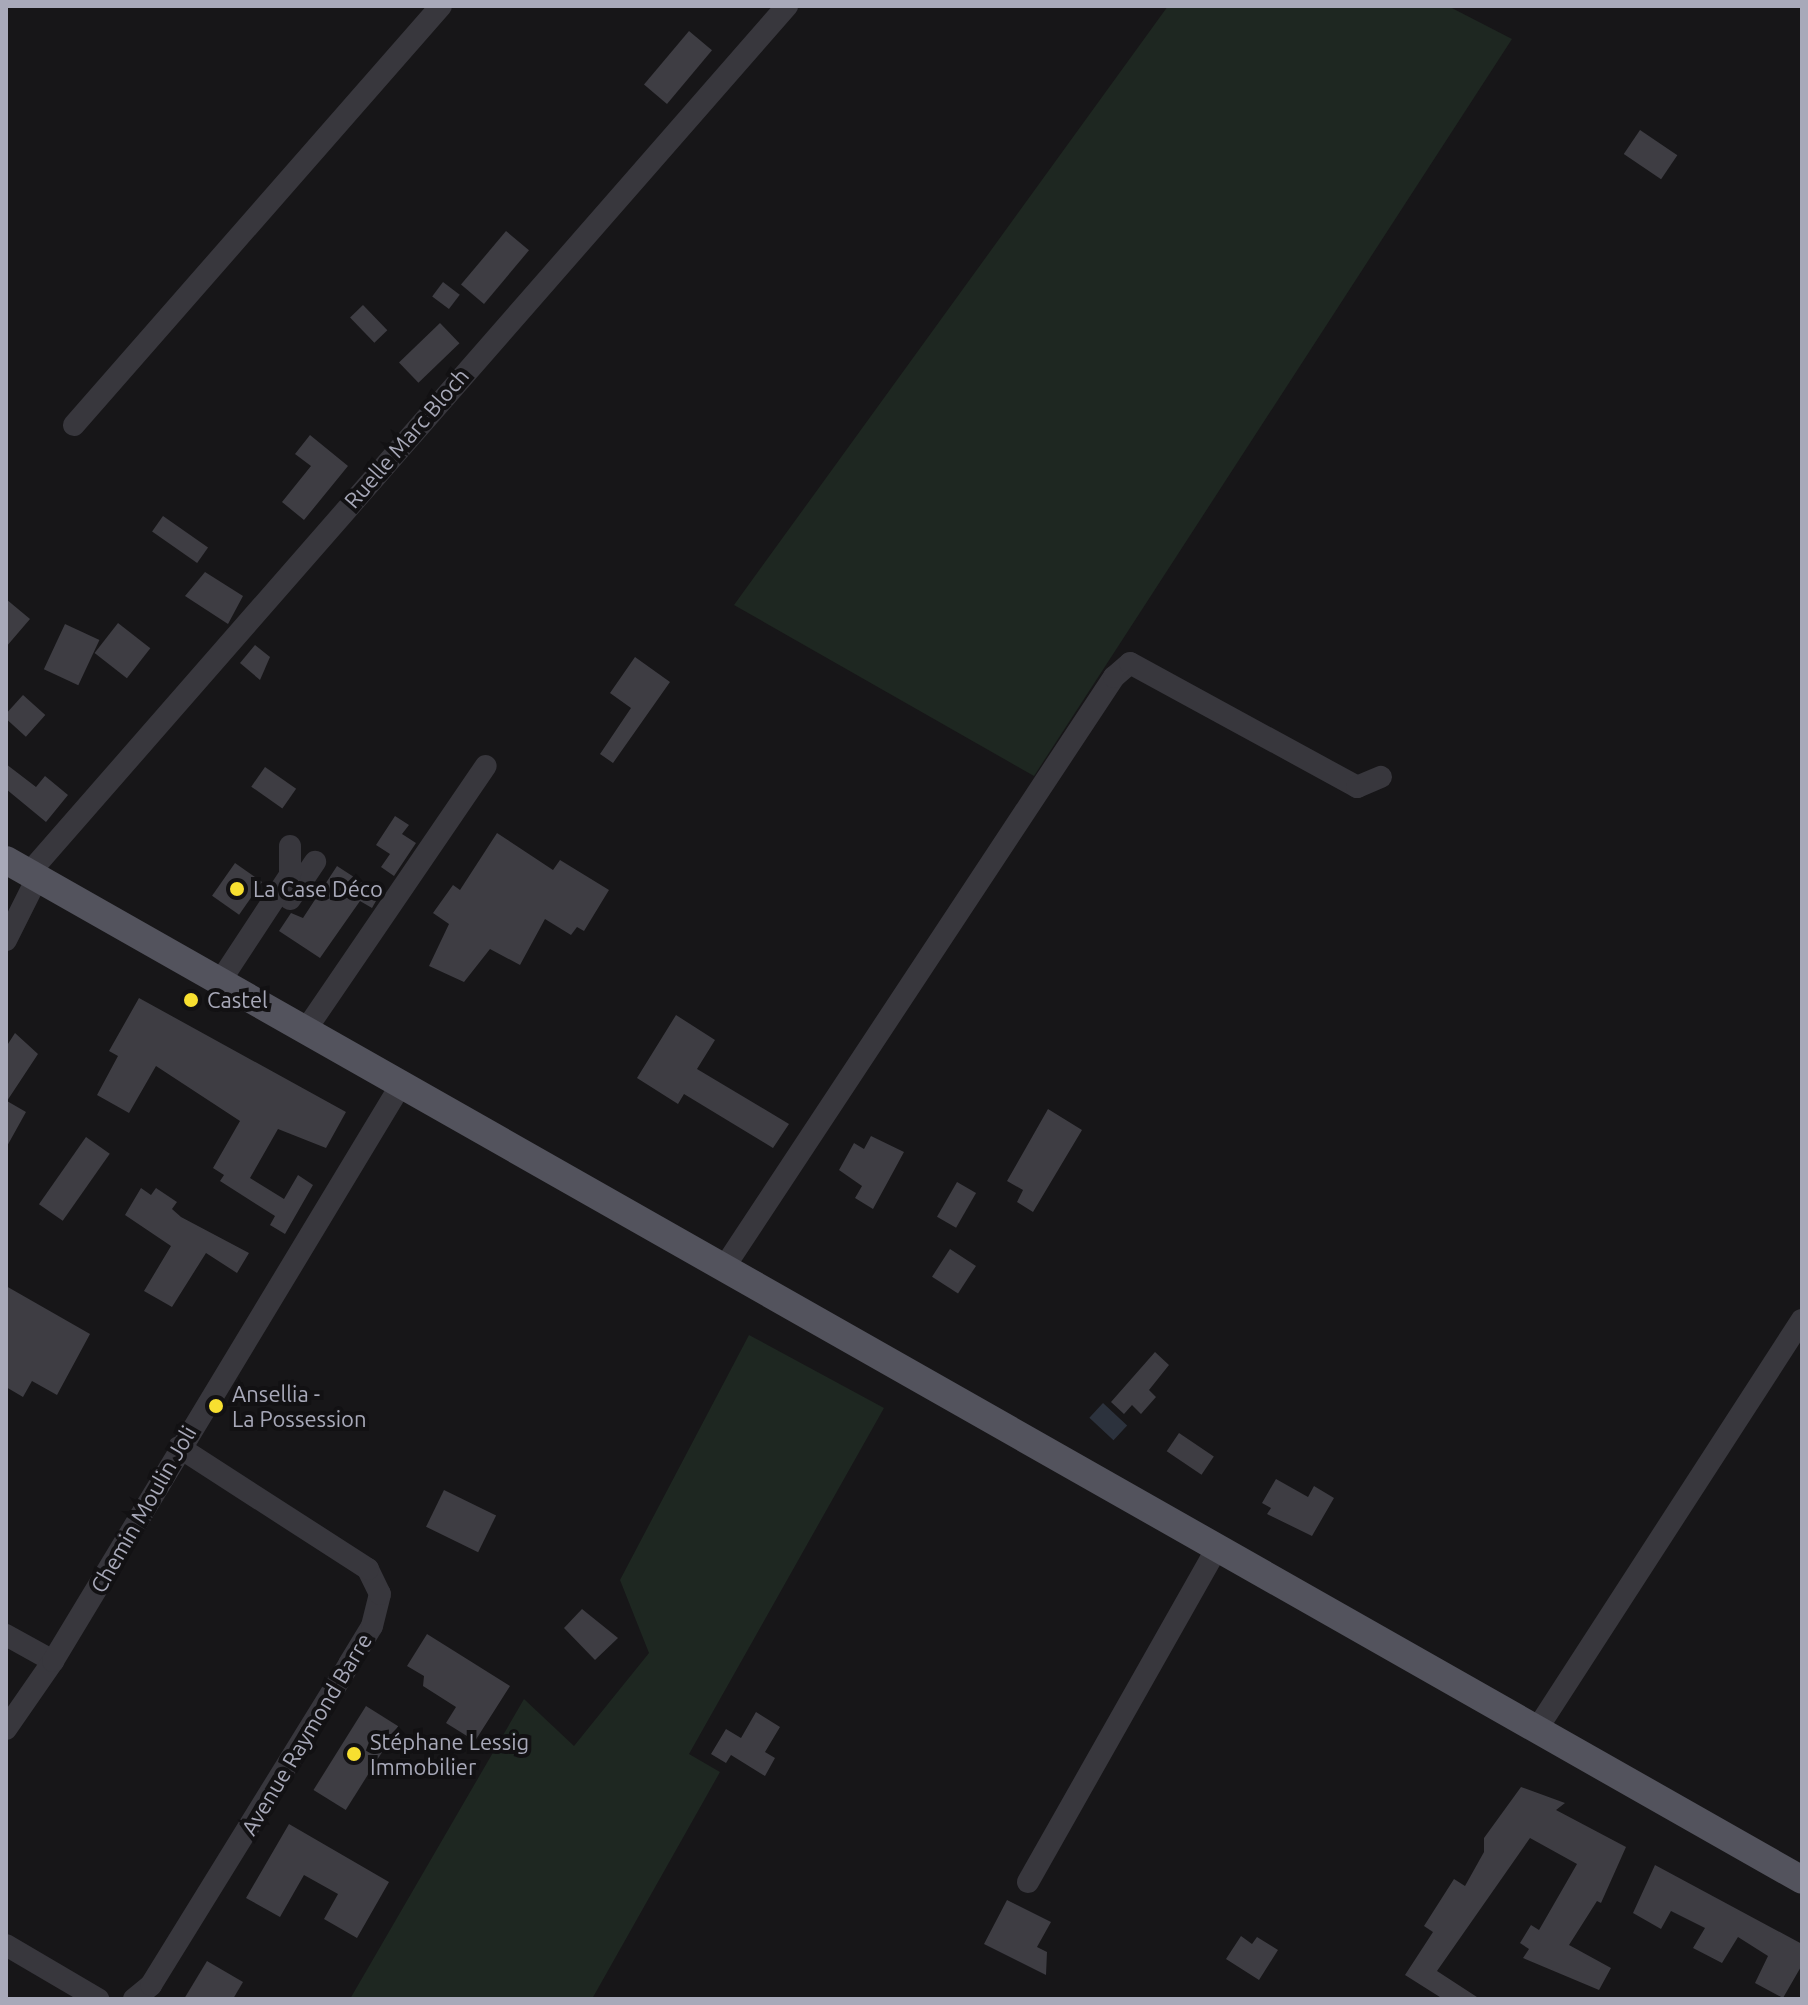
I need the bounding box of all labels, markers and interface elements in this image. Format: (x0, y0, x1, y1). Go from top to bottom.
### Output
street label: Ruelle Marc Bloch (338, 363, 474, 513)
place label: La Case Déco (253, 876, 383, 902)
marker: La Case Déco (228, 880, 246, 898)
place label: Castel (207, 987, 268, 1013)
marker: Castel (182, 991, 200, 1009)
place label: Ansellia - La Possession (232, 1380, 366, 1432)
marker: Ansellia - La Possession (207, 1397, 225, 1415)
street label: Chemin Moulin Joli (85, 1421, 201, 1597)
street label: Avenue Raymond Barre (235, 1628, 377, 1840)
place label: Stéphane Lessig Immobilier (370, 1728, 529, 1780)
marker: Stéphane Lessig Immobilier (345, 1745, 363, 1763)

